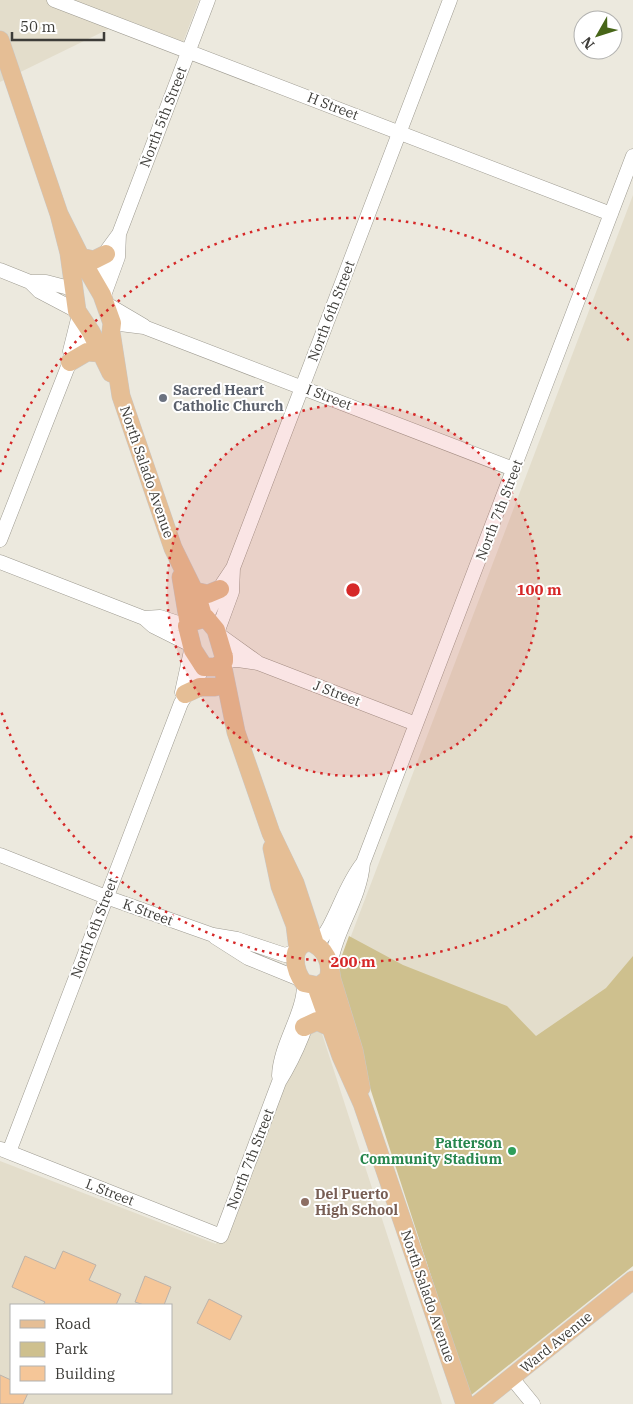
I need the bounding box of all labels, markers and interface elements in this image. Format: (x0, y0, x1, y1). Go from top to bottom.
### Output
scale bar (12, 10, 105, 42)
north arrow (573, 10, 623, 60)
text: 50 m (20, 17, 56, 36)
text: N (577, 33, 598, 53)
street label: North 5th Street (135, 64, 191, 170)
street label: H Street (305, 88, 361, 124)
street label: North 6th Street (303, 258, 359, 364)
street label: I Street (304, 380, 354, 414)
place label: Sacred Heart Catholic Church (173, 381, 284, 415)
marker: Sacred Heart Catholic Church (157, 392, 169, 404)
street label: North Salado Avenue (116, 404, 178, 540)
street label: North 7th Street (471, 457, 527, 563)
text: 100 m (516, 580, 562, 599)
centre of rings (344, 581, 362, 599)
street label: J Street (311, 676, 363, 710)
street label: North 6th Street (66, 875, 122, 981)
street label: K Street (120, 895, 176, 929)
text: 200 m (330, 952, 376, 971)
street label: North 7th Street (222, 1106, 278, 1212)
place label: Patterson Community Stadium (360, 1134, 502, 1168)
marker: Patterson Community Stadium (506, 1145, 518, 1157)
street label: L Street (83, 1174, 137, 1210)
place label: Del Puerto High School (315, 1185, 398, 1219)
marker: Del Puerto High School (299, 1196, 311, 1208)
street label: North Salado Avenue (397, 1228, 459, 1364)
legend (10, 1304, 172, 1394)
street label: Ward Avenue (516, 1307, 596, 1377)
text: Road (55, 1314, 91, 1333)
text: Park (55, 1339, 88, 1358)
text: Building (55, 1364, 115, 1383)

